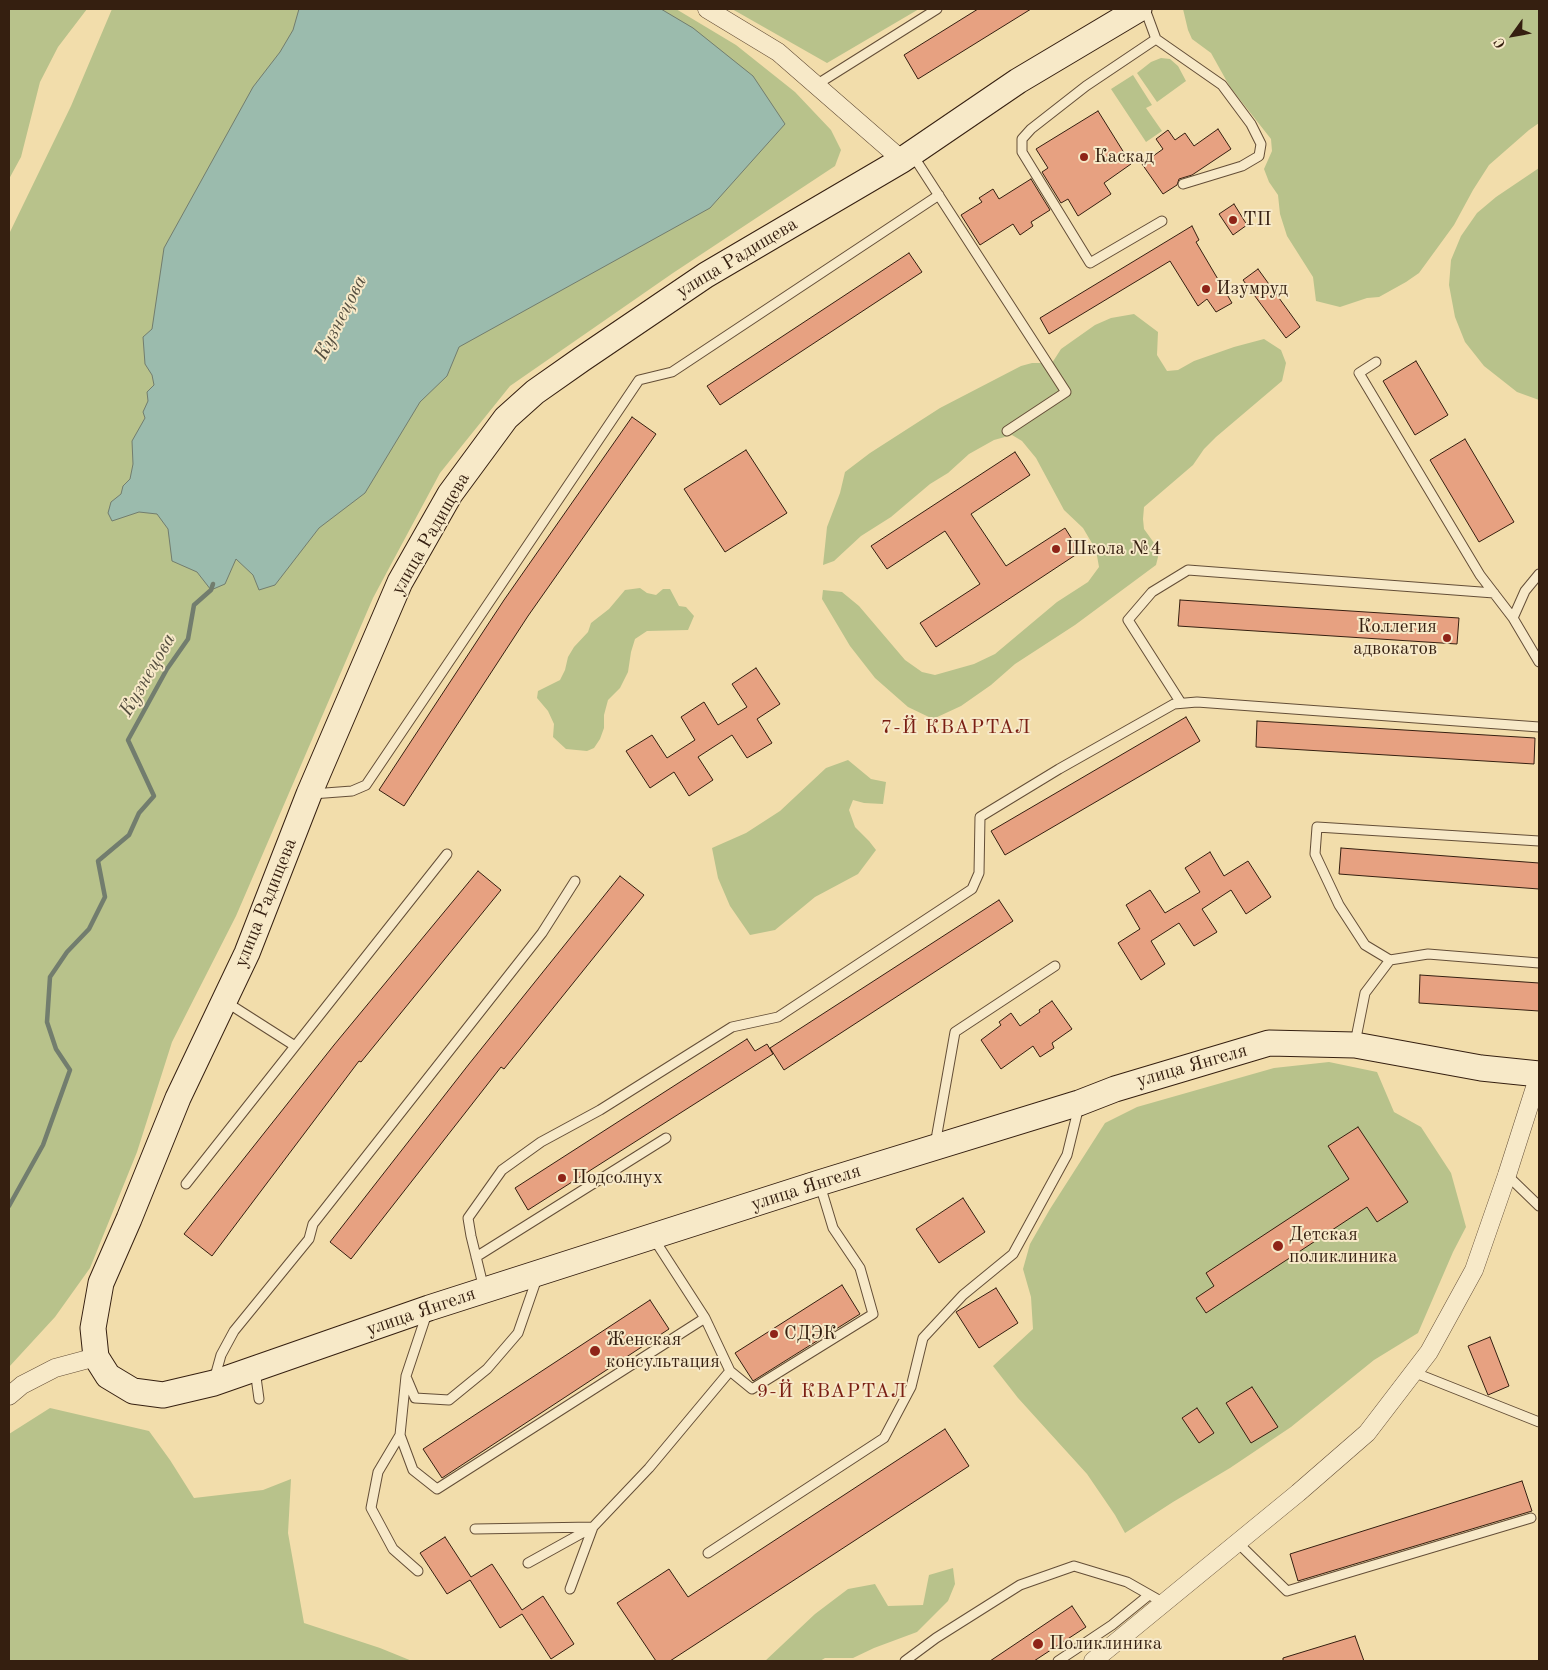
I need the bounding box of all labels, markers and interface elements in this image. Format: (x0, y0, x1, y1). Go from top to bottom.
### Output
north arrow (1488, 10, 1538, 60)
text: С (1492, 35, 1509, 51)
place label: Каскад (1094, 146, 1154, 168)
marker: Каскад (1078, 151, 1090, 163)
place label: ТП (1243, 209, 1272, 231)
street label: улица Радищева (672, 213, 802, 303)
marker: ТП (1227, 214, 1239, 226)
water label: Кузнецова (309, 272, 373, 364)
place label: Изумруд (1216, 278, 1288, 300)
marker: Изумруд (1200, 283, 1212, 295)
street label: улица Радищева (387, 469, 475, 599)
place label: Школа №4 (1066, 538, 1161, 560)
marker: Школа №4 (1050, 543, 1062, 555)
place label: Коллегия адвокатов (1353, 616, 1437, 660)
water label: Кузнецова (115, 629, 181, 721)
marker: Коллегия адвокатов (1441, 632, 1453, 644)
district label: 7-Й КВАРТАЛ (879, 716, 1033, 740)
street label: улица Радищева (230, 835, 302, 971)
street label: улица Янгеля (1134, 1039, 1250, 1093)
street label: улица Янгеля (748, 1160, 864, 1216)
place label: Подсолнух (572, 1167, 663, 1189)
marker: Подсолнух (556, 1172, 568, 1184)
place label: Детская поликлиника (1289, 1224, 1398, 1268)
marker: Детская поликлиника (1271, 1239, 1285, 1253)
street label: улица Янгеля (363, 1283, 479, 1341)
place label: СДЭК (784, 1323, 837, 1345)
marker: СДЭК (768, 1328, 780, 1340)
place label: Женская консультация (606, 1329, 720, 1373)
marker: Женская консультация (588, 1344, 602, 1358)
district label: 9-Й КВАРТАЛ (755, 1380, 909, 1404)
place label: Поликлиника (1049, 1633, 1162, 1655)
marker: Поликлиника (1031, 1637, 1045, 1651)

